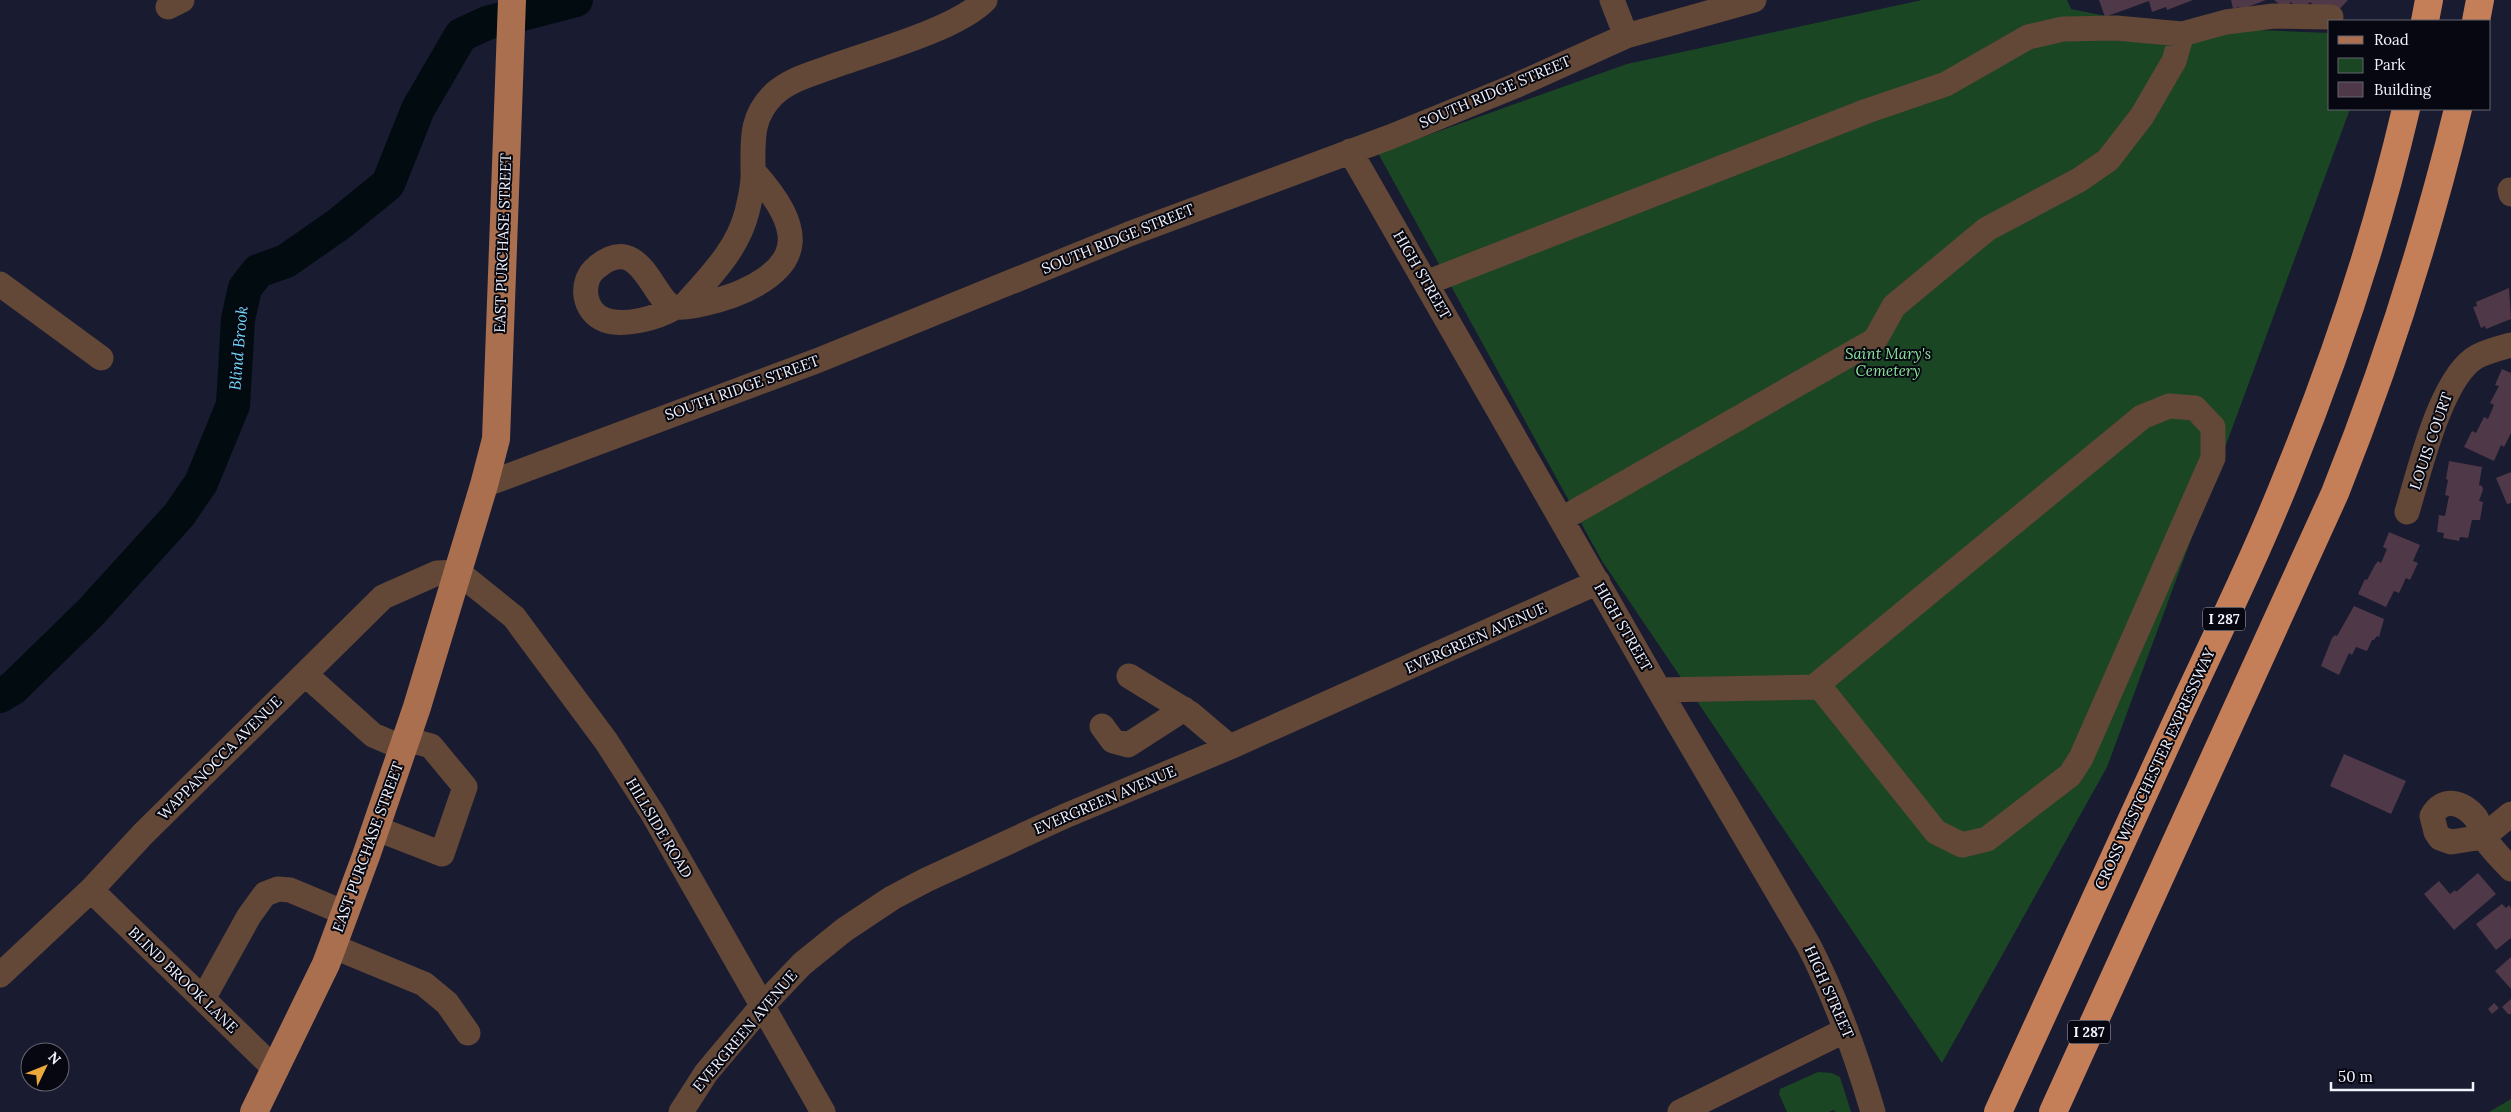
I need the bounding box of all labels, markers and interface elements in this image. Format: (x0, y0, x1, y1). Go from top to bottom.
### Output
legend (2328, 20, 2491, 110)
text: Road (2374, 30, 2409, 49)
street label: SOUTH RIDGE STREET (1416, 51, 1574, 132)
text: Park (2374, 55, 2405, 74)
text: Building (2374, 80, 2432, 99)
street label: EAST PURCHASE STREET (490, 152, 515, 333)
street label: SOUTH RIDGE STREET (1039, 199, 1197, 278)
street label: HIGH STREET (1389, 227, 1456, 323)
water label: Blind Brook (224, 305, 252, 391)
park label: Saint Mary's Cemetery (1845, 344, 1931, 380)
street label: SOUTH RIDGE STREET (662, 351, 822, 424)
street label: LOUIS COURT (2405, 389, 2456, 492)
street label: HIGH STREET (1590, 579, 1657, 675)
street label: EVERGREEN AVENUE (1402, 598, 1549, 677)
road number: I 287 (2203, 608, 2245, 630)
street label: CROSS WESTCHESTER EXPRESSWAY (2090, 645, 2219, 892)
street label: WAPPANOCCA AVENUE (154, 692, 286, 824)
street label: EAST PURCHASE STREET (328, 759, 407, 935)
street label: EVERGREEN AVENUE (1031, 761, 1179, 838)
street label: HILLSIDE ROAD (622, 774, 697, 881)
street label: BLIND BROOK LANE (125, 922, 242, 1037)
street label: HIGH STREET (1801, 943, 1859, 1041)
street label: EVERGREEN AVENUE (688, 966, 801, 1095)
road number: I 287 (2068, 1020, 2110, 1044)
north arrow (20, 1042, 70, 1092)
text: N (44, 1048, 65, 1068)
scale bar (2331, 1060, 2474, 1092)
text: 50 m (2338, 1067, 2373, 1086)

